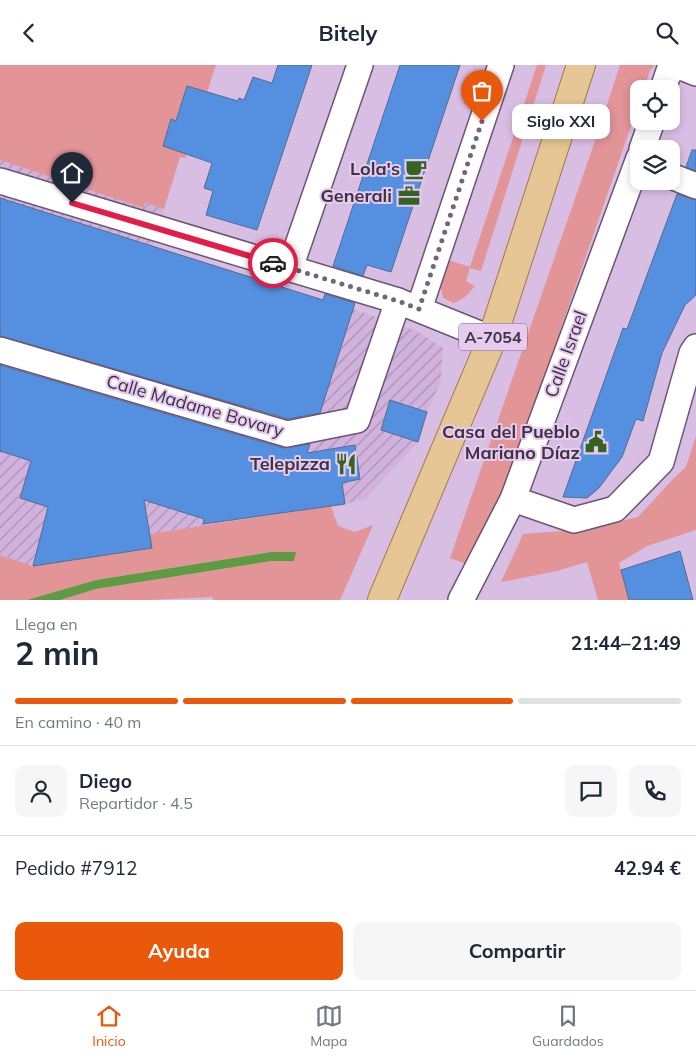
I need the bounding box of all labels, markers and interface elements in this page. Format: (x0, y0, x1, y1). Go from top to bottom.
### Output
icon: back (15, 19, 43, 47)
text: Bitely (319, 19, 377, 47)
icon: search (653, 19, 681, 47)
pin (461, 70, 503, 121)
icon: bag (468, 77, 496, 105)
map controls (630, 80, 680, 190)
button: locate (630, 80, 680, 130)
callout: Siglo XXI (512, 103, 610, 139)
text: Siglo XXI (527, 111, 595, 131)
button: layers (630, 140, 680, 190)
pin (51, 152, 93, 203)
cafe icon: Lola's (403, 156, 429, 182)
place label: Lola's (350, 157, 400, 180)
icon: home (58, 159, 86, 187)
office icon: Generali (396, 183, 422, 209)
place label: Generali (321, 184, 392, 207)
courier (248, 238, 298, 288)
icon: car (259, 249, 287, 277)
street label: Calle Israel (539, 307, 592, 400)
road number: A-7054 (459, 323, 527, 351)
street label: Calle Madame Bovary (104, 369, 287, 442)
place label: Casa del Pueblo Mariano Díaz (442, 420, 580, 464)
public building icon: Casa del Pueblo Mariano Díaz (583, 429, 609, 455)
restaurant icon: Telepizza (333, 451, 359, 477)
place label: Telepizza (250, 452, 330, 475)
text: Llega en (15, 614, 78, 634)
text: 21:44–21:49 (571, 631, 681, 655)
text: 2 min (15, 633, 99, 673)
text: En camino · 40 m (15, 712, 141, 732)
button: person (15, 765, 67, 817)
button: chat (565, 765, 617, 817)
button: phone (629, 765, 681, 817)
text: Diego (79, 769, 132, 793)
text: Repartidor · 4.5 (79, 793, 193, 813)
text: Pedido #7912 (15, 856, 137, 880)
text: 42.94 € (614, 856, 681, 880)
button: Ayuda (15, 922, 343, 980)
button: Compartir (353, 922, 681, 980)
tab: Inicio (92, 1002, 126, 1050)
tab: Mapa (310, 1002, 347, 1050)
tab: Guardados (532, 1002, 604, 1050)

